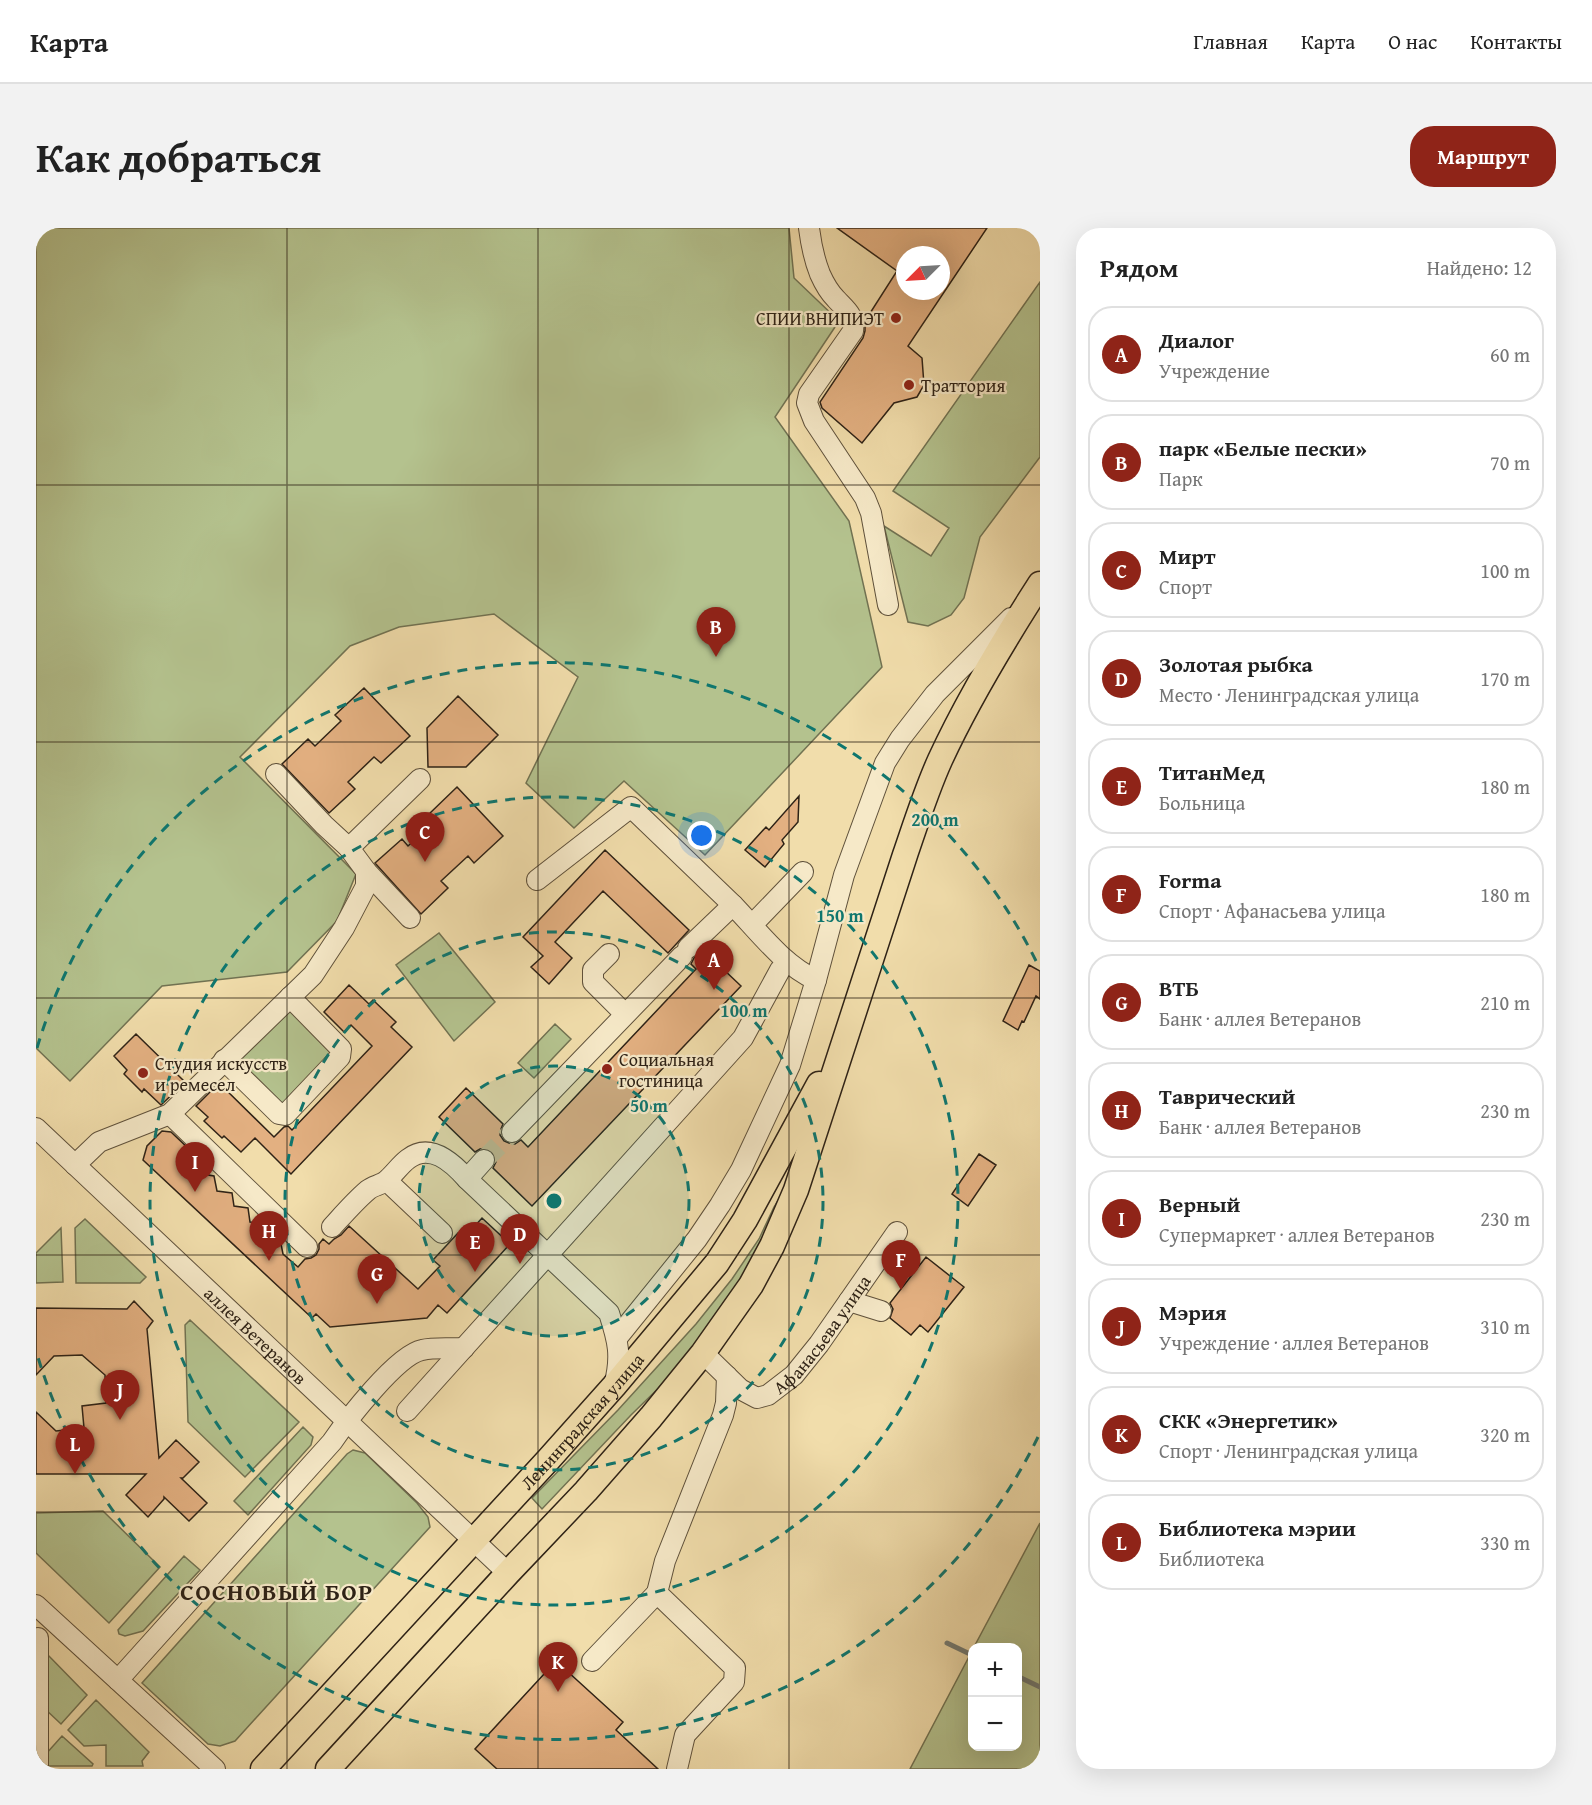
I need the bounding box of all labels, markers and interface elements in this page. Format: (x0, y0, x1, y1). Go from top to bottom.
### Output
text: Карта (30, 21, 108, 62)
text: Главная (1193, 26, 1268, 57)
text: Карта (1301, 26, 1355, 57)
text: О нас (1388, 26, 1437, 57)
text: Контакты (1470, 26, 1562, 57)
text: Как добраться (36, 126, 321, 187)
button: Маршрут (1410, 126, 1556, 187)
north arrow (896, 246, 950, 300)
text: Рядом (1100, 248, 1178, 287)
text: Найдено: 12 (1427, 253, 1532, 282)
place label: СПИИ ВНИПИЭТ (756, 305, 884, 332)
marker: СПИИ ВНИПИЭТ (889, 311, 903, 325)
text: Диалог (1159, 324, 1234, 356)
text: A (1115, 340, 1128, 369)
text: 60 m (1490, 340, 1530, 369)
text: Учреждение (1159, 356, 1270, 385)
place label: Траттория (921, 372, 1005, 399)
marker: Траттория (902, 378, 916, 392)
text: парк «Белые пески» (1159, 432, 1367, 464)
text: B (1115, 448, 1128, 477)
text: 70 m (1490, 448, 1530, 477)
text: Парк (1159, 464, 1203, 493)
text: Мирт (1159, 540, 1216, 572)
text: C (1116, 556, 1127, 585)
text: 100 m (1480, 556, 1530, 585)
text: Спорт (1159, 572, 1212, 601)
pin: B (696, 608, 736, 657)
text: Золотая рыбка (1159, 648, 1313, 680)
text: D (1115, 664, 1128, 693)
text: 170 m (1480, 664, 1530, 693)
text: Место · Ленинградская улица (1159, 680, 1419, 709)
text: ТитанМед (1159, 756, 1265, 788)
text: E (1116, 772, 1127, 801)
text: 180 m (1480, 772, 1530, 801)
text: Больница (1159, 788, 1245, 817)
text: 200 m (911, 806, 959, 833)
pin: C (406, 812, 444, 862)
your location (687, 821, 716, 850)
text: Forma (1159, 864, 1221, 896)
text: F (1116, 880, 1127, 909)
text: 180 m (1480, 880, 1530, 909)
text: Спорт · Афанасьева улица (1159, 896, 1385, 925)
text: 150 m (816, 902, 864, 929)
pin: A (694, 940, 734, 990)
text: ВТБ (1159, 972, 1199, 1004)
text: G (1115, 988, 1128, 1017)
text: 210 m (1480, 988, 1530, 1017)
text: 100 m (720, 997, 768, 1024)
text: Банк · аллея Ветеранов (1159, 1004, 1361, 1033)
place label: Социальная гостиница (619, 1046, 714, 1094)
place label: Студия искусств и ремесел (155, 1050, 287, 1098)
marker: Социальная гостиница (600, 1062, 614, 1076)
marker: Студия искусств и ремесел (136, 1066, 150, 1080)
text: Таврический (1159, 1080, 1295, 1112)
text: 50 m (630, 1092, 669, 1119)
text: H (1115, 1096, 1128, 1125)
text: 230 m (1480, 1096, 1530, 1125)
text: Банк · аллея Ветеранов (1159, 1112, 1361, 1141)
pin: I (176, 1142, 214, 1192)
text: Верный (1159, 1188, 1240, 1220)
centre of rings (544, 1191, 564, 1211)
text: I (1118, 1204, 1125, 1233)
text: 230 m (1480, 1204, 1530, 1233)
pin: H (250, 1212, 288, 1261)
pin: D (500, 1214, 540, 1264)
text: Супермаркет · аллея Ветеранов (1159, 1220, 1435, 1249)
pin: E (456, 1222, 494, 1272)
pin: F (882, 1240, 920, 1290)
pin: G (358, 1254, 396, 1304)
street label: Афанасьева улица (767, 1269, 877, 1400)
street label: аллея Ветеранов (198, 1280, 313, 1391)
text: Мэрия (1159, 1296, 1226, 1328)
text: J (1118, 1312, 1125, 1341)
text: 310 m (1480, 1312, 1530, 1341)
text: Учреждение · аллея Ветеранов (1159, 1328, 1429, 1357)
street label: Ленинградская улица (514, 1346, 650, 1495)
pin: J (100, 1370, 140, 1420)
text: СКК «Энергетик» (1159, 1404, 1338, 1436)
text: K (1115, 1420, 1128, 1449)
text: 320 m (1480, 1420, 1530, 1449)
pin: L (56, 1424, 94, 1474)
text: Спорт · Ленинградская улица (1159, 1436, 1418, 1465)
text: Библиотека мэрии (1159, 1512, 1356, 1544)
text: L (1116, 1528, 1127, 1557)
text: 330 m (1480, 1528, 1530, 1557)
text: Библиотека (1159, 1544, 1265, 1573)
district label: СОСНОВЫЙ БОР (180, 1574, 374, 1609)
pin: K (538, 1642, 578, 1692)
map controls (968, 1643, 1022, 1751)
button: + (968, 1643, 1022, 1697)
button: − (968, 1697, 1022, 1751)

